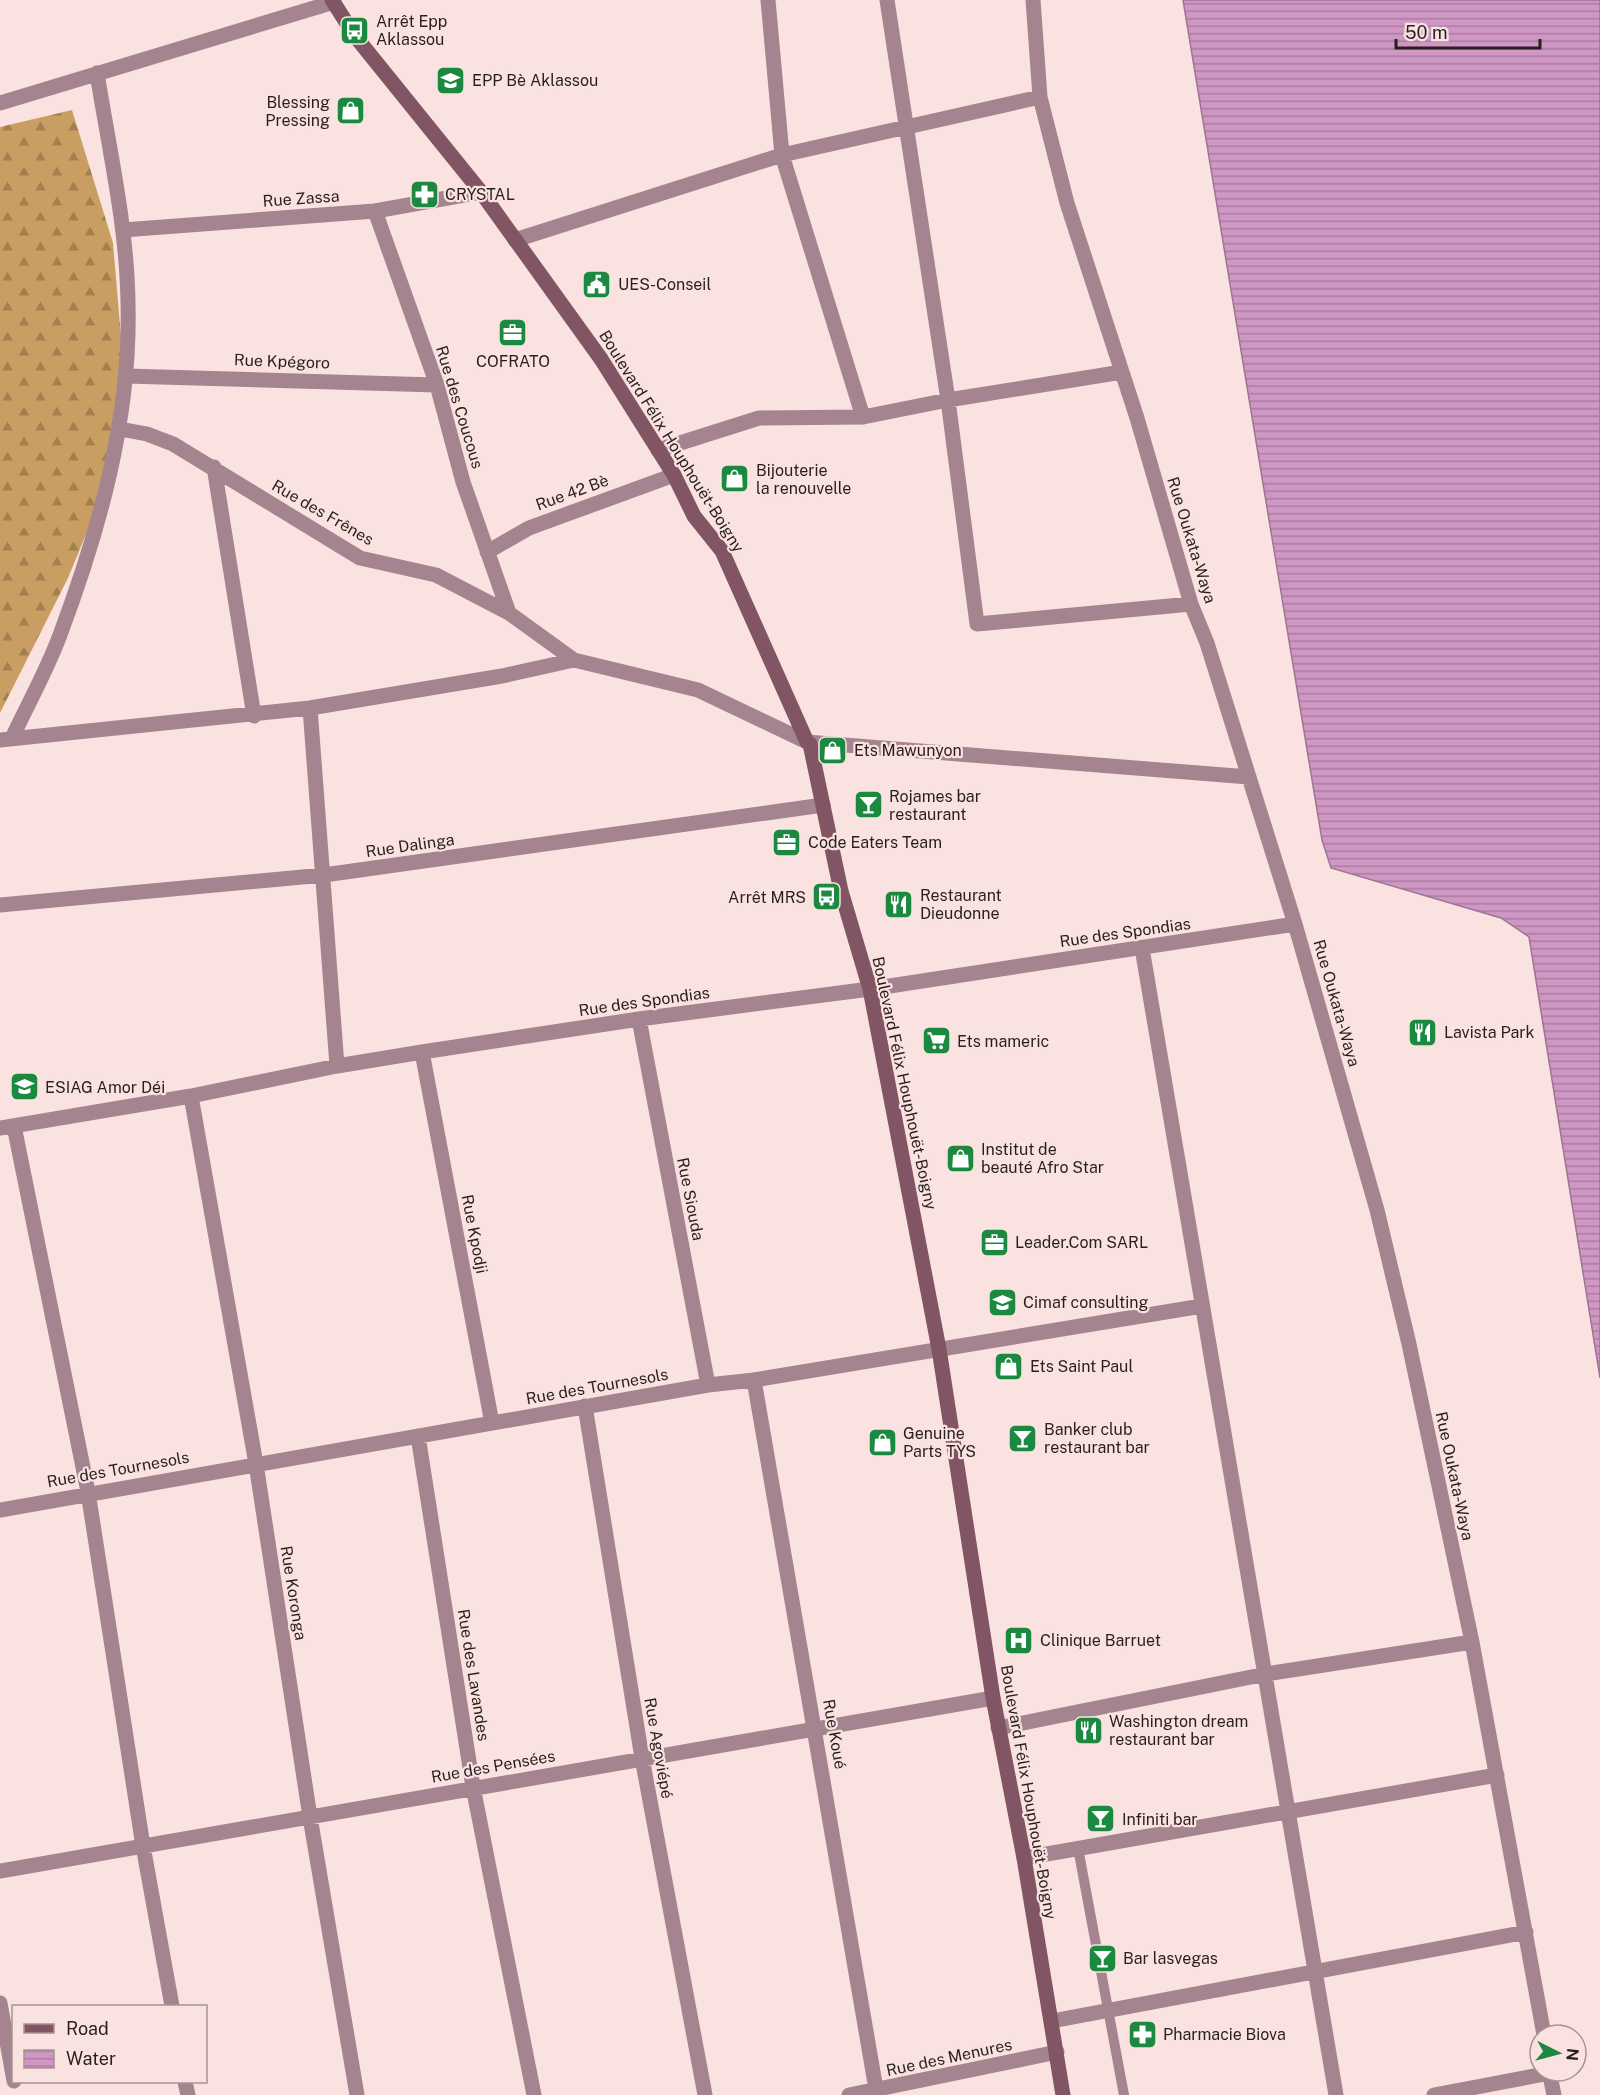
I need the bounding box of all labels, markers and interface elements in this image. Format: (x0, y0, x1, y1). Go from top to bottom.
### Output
place label: Arrêt Epp Aklassou (376, 12, 447, 49)
scale bar (1396, 12, 1540, 50)
bus stop icon: Arrêt Epp Aklassou (339, 14, 371, 46)
text: 50 m (1405, 22, 1448, 43)
school or university icon: EPP Bè Aklassou (435, 64, 467, 96)
place label: EPP Bè Aklassou (472, 71, 598, 90)
place label: Blessing Pressing (265, 93, 330, 130)
shop icon: Blessing Pressing (335, 95, 367, 127)
pharmacy icon: CRYSTAL (408, 178, 440, 210)
place label: CRYSTAL (445, 185, 515, 204)
street label: Rue Zassa (262, 186, 340, 211)
public building icon: UES-Conseil (581, 268, 613, 300)
place label: UES-Conseil (618, 275, 711, 294)
office icon: COFRATO (497, 317, 529, 349)
street label: Boulevard Félix Houphouët-Boigny (595, 327, 748, 556)
street label: Rue des Coucous (432, 343, 487, 471)
street label: Rue Kpégoro (234, 350, 330, 373)
place label: COFRATO (476, 352, 550, 371)
place label: Bijouterie la renouvelle (756, 461, 851, 498)
shop icon: Bijouterie la renouvelle (719, 463, 751, 495)
street label: Rue 42 Bè (533, 471, 611, 514)
street label: Rue Oukata-Waya (1163, 475, 1220, 606)
street label: Rue des Frênes (269, 476, 377, 549)
shop icon: Ets Mawunyon (817, 734, 849, 766)
place label: Ets Mawunyon (854, 741, 962, 760)
place label: Rojames bar restaurant (889, 787, 981, 824)
bar icon: Rojames bar restaurant (852, 789, 884, 821)
office icon: Code Eaters Team (771, 826, 803, 858)
street label: Rue Dalinga (364, 830, 456, 861)
place label: Code Eaters Team (808, 833, 942, 852)
bus stop icon: Arrêt MRS (811, 881, 843, 913)
place label: Restaurant Dieudonne (920, 886, 1002, 923)
place label: Arrêt MRS (728, 888, 806, 907)
restaurant icon: Restaurant Dieudonne (883, 888, 915, 920)
street label: Rue des Spondias (1058, 914, 1192, 951)
street label: Rue Oukata-Waya (1309, 937, 1364, 1069)
street label: Boulevard Félix Houphouët-Boigny (868, 955, 941, 1212)
street label: Rue des Spondias (577, 983, 711, 1020)
restaurant icon: Lavista Park (1407, 1016, 1439, 1048)
place label: Lavista Park (1444, 1023, 1535, 1042)
supermarket icon: Ets mameric (920, 1025, 952, 1057)
place label: Ets mameric (957, 1032, 1049, 1051)
school or university icon: ESIAG Amor Déi (8, 1071, 40, 1103)
place label: ESIAG Amor Déi (45, 1078, 165, 1097)
place label: Institut de beauté Afro Star (981, 1140, 1104, 1177)
shop icon: Institut de beauté Afro Star (944, 1142, 976, 1174)
street label: Rue Siouda (673, 1156, 708, 1242)
street label: Rue Kpodji (458, 1193, 491, 1275)
office icon: Leader.Com SARL (978, 1226, 1010, 1258)
place label: Leader.Com SARL (1015, 1233, 1148, 1252)
school or university icon: Cimaf consulting (986, 1286, 1018, 1318)
place label: Cimaf consulting (1023, 1293, 1149, 1312)
shop icon: Ets Saint Paul (993, 1350, 1025, 1382)
place label: Ets Saint Paul (1030, 1357, 1133, 1376)
street label: Rue des Tournesols (524, 1365, 670, 1408)
street label: Rue Oukata-Waya (1432, 1410, 1477, 1542)
place label: Banker club restaurant bar (1044, 1420, 1150, 1457)
bar icon: Banker club restaurant bar (1007, 1422, 1039, 1454)
place label: Genuine Parts TYS (903, 1424, 976, 1461)
shop icon: Genuine Parts TYS (866, 1426, 898, 1458)
street label: Rue des Tournesols (45, 1448, 191, 1491)
street label: Rue Koronga (277, 1545, 310, 1642)
street label: Rue des Lavandes (454, 1608, 493, 1742)
hospital icon: Clinique Barruet (1003, 1624, 1035, 1656)
place label: Clinique Barruet (1040, 1631, 1161, 1650)
street label: Boulevard Félix Houphouët-Boigny (997, 1663, 1060, 1921)
street label: Rue Agoviépé (640, 1696, 677, 1800)
street label: Rue Koué (819, 1698, 850, 1771)
place label: Washington dream restaurant bar (1109, 1712, 1248, 1749)
restaurant icon: Washington dream restaurant bar (1072, 1714, 1104, 1746)
street label: Rue des Pensées (430, 1746, 557, 1787)
bar icon: Infiniti bar (1085, 1803, 1117, 1835)
place label: Infiniti bar (1122, 1810, 1198, 1829)
bar icon: Bar lasvegas (1086, 1942, 1118, 1974)
place label: Bar lasvegas (1123, 1949, 1218, 1968)
legend (12, 2005, 207, 2083)
text: Road (66, 2018, 109, 2039)
pharmacy icon: Pharmacie Biova (1126, 2018, 1158, 2050)
north arrow (1528, 2023, 1588, 2083)
place label: Pharmacie Biova (1163, 2025, 1286, 2044)
street label: Rue des Menures (884, 2035, 1014, 2080)
text: N (1562, 2047, 1583, 2062)
text: Water (66, 2048, 116, 2069)

